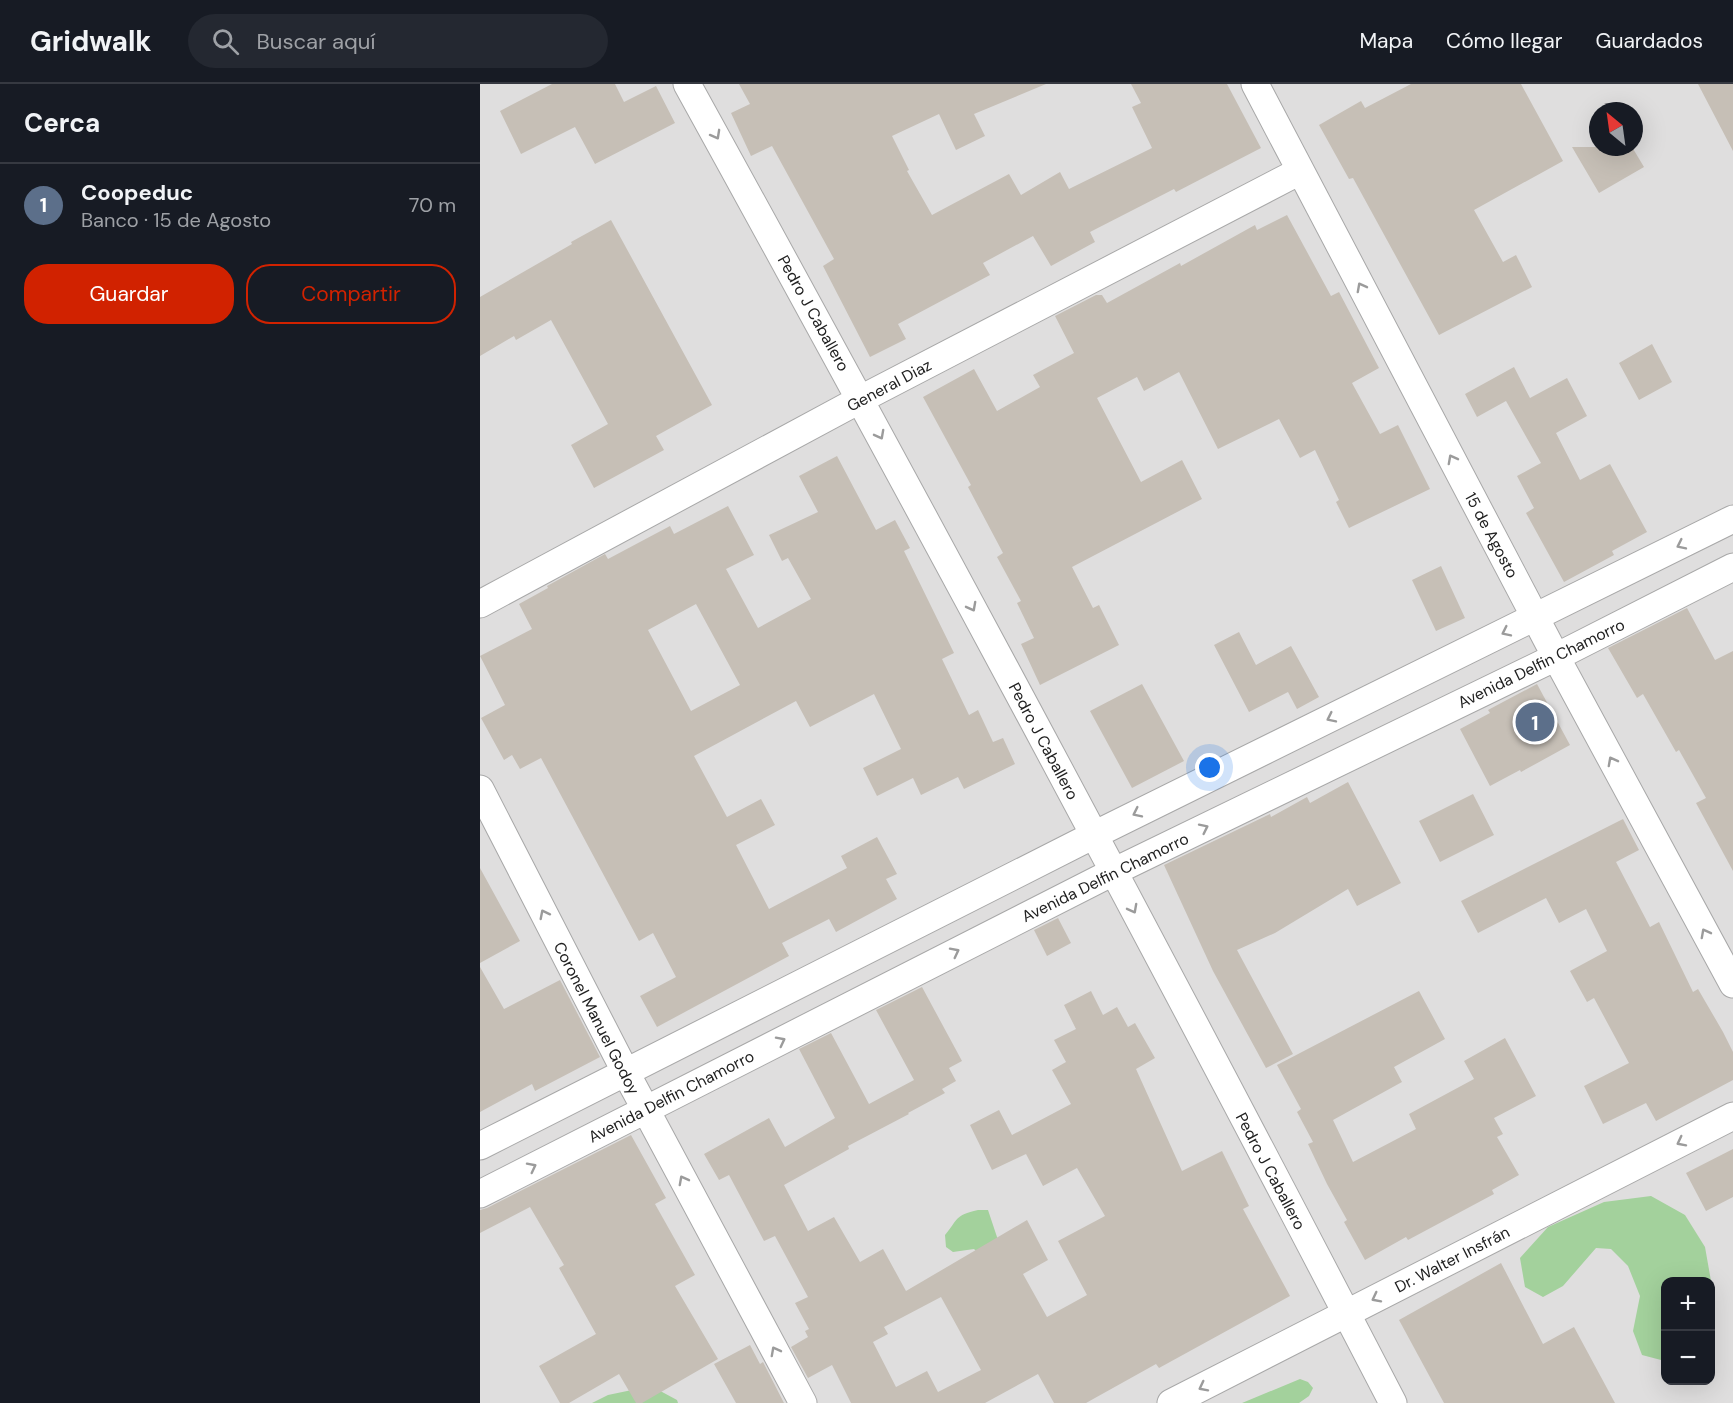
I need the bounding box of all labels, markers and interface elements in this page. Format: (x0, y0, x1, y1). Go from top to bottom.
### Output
search box (188, 14, 608, 68)
text: Gridwalk (30, 23, 152, 60)
icon: search (209, 25, 242, 58)
text: Buscar aquí (257, 27, 375, 56)
text: Mapa (1359, 27, 1413, 55)
text: Cómo llegar (1446, 27, 1563, 55)
text: Guardados (1596, 27, 1703, 55)
north arrow (1589, 102, 1643, 156)
text: Cerca (24, 106, 100, 140)
one-way arrow (708, 129, 720, 139)
text: Coopeduc (81, 178, 193, 207)
text: 1 (40, 192, 47, 218)
text: 70 m (409, 192, 456, 218)
text: Banco · 15 de Agosto (81, 207, 271, 233)
street label: Pedro J Caballero (773, 251, 854, 375)
button: Guardar (24, 264, 234, 324)
button: Compartir (246, 264, 456, 324)
one-way arrow (1357, 282, 1368, 293)
street label: General Diaz (843, 354, 935, 417)
one-way arrow (873, 429, 884, 439)
one-way arrow (1448, 455, 1459, 465)
street label: 15 de Agosto (1460, 489, 1523, 582)
one-way arrow (1676, 538, 1687, 550)
one-way arrow (965, 601, 976, 611)
street label: Avenida Delfin Chamorro (1454, 614, 1628, 713)
one-way arrow (1501, 625, 1512, 636)
street label: Pedro J Caballero (1004, 679, 1083, 803)
pin: 1 (1516, 700, 1554, 744)
one-way arrow (1326, 711, 1337, 722)
your location (1195, 753, 1224, 782)
one-way arrow (1608, 757, 1619, 768)
one-way arrow (1133, 806, 1144, 818)
one-way arrow (1198, 823, 1209, 835)
street label: Avenida Delfin Chamorro (1018, 828, 1192, 927)
one-way arrow (1126, 903, 1137, 913)
one-way arrow (540, 910, 551, 920)
one-way arrow (1701, 929, 1712, 939)
street label: Coronel Manuel Godoy (549, 938, 644, 1098)
one-way arrow (948, 948, 959, 960)
one-way arrow (774, 1036, 785, 1048)
street label: Avenida Delfin Chamorro (585, 1046, 758, 1147)
street label: Pedro J Caballero (1231, 1109, 1310, 1233)
one-way arrow (1676, 1135, 1687, 1147)
one-way arrow (526, 1163, 536, 1174)
one-way arrow (679, 1175, 690, 1186)
street label: Dr. Walter Insfrán (1391, 1221, 1513, 1297)
map controls (1661, 1277, 1715, 1385)
button: + (1661, 1277, 1715, 1331)
one-way arrow (1372, 1291, 1383, 1302)
button: − (1661, 1331, 1715, 1385)
one-way arrow (771, 1347, 782, 1358)
one-way arrow (1198, 1380, 1209, 1391)

